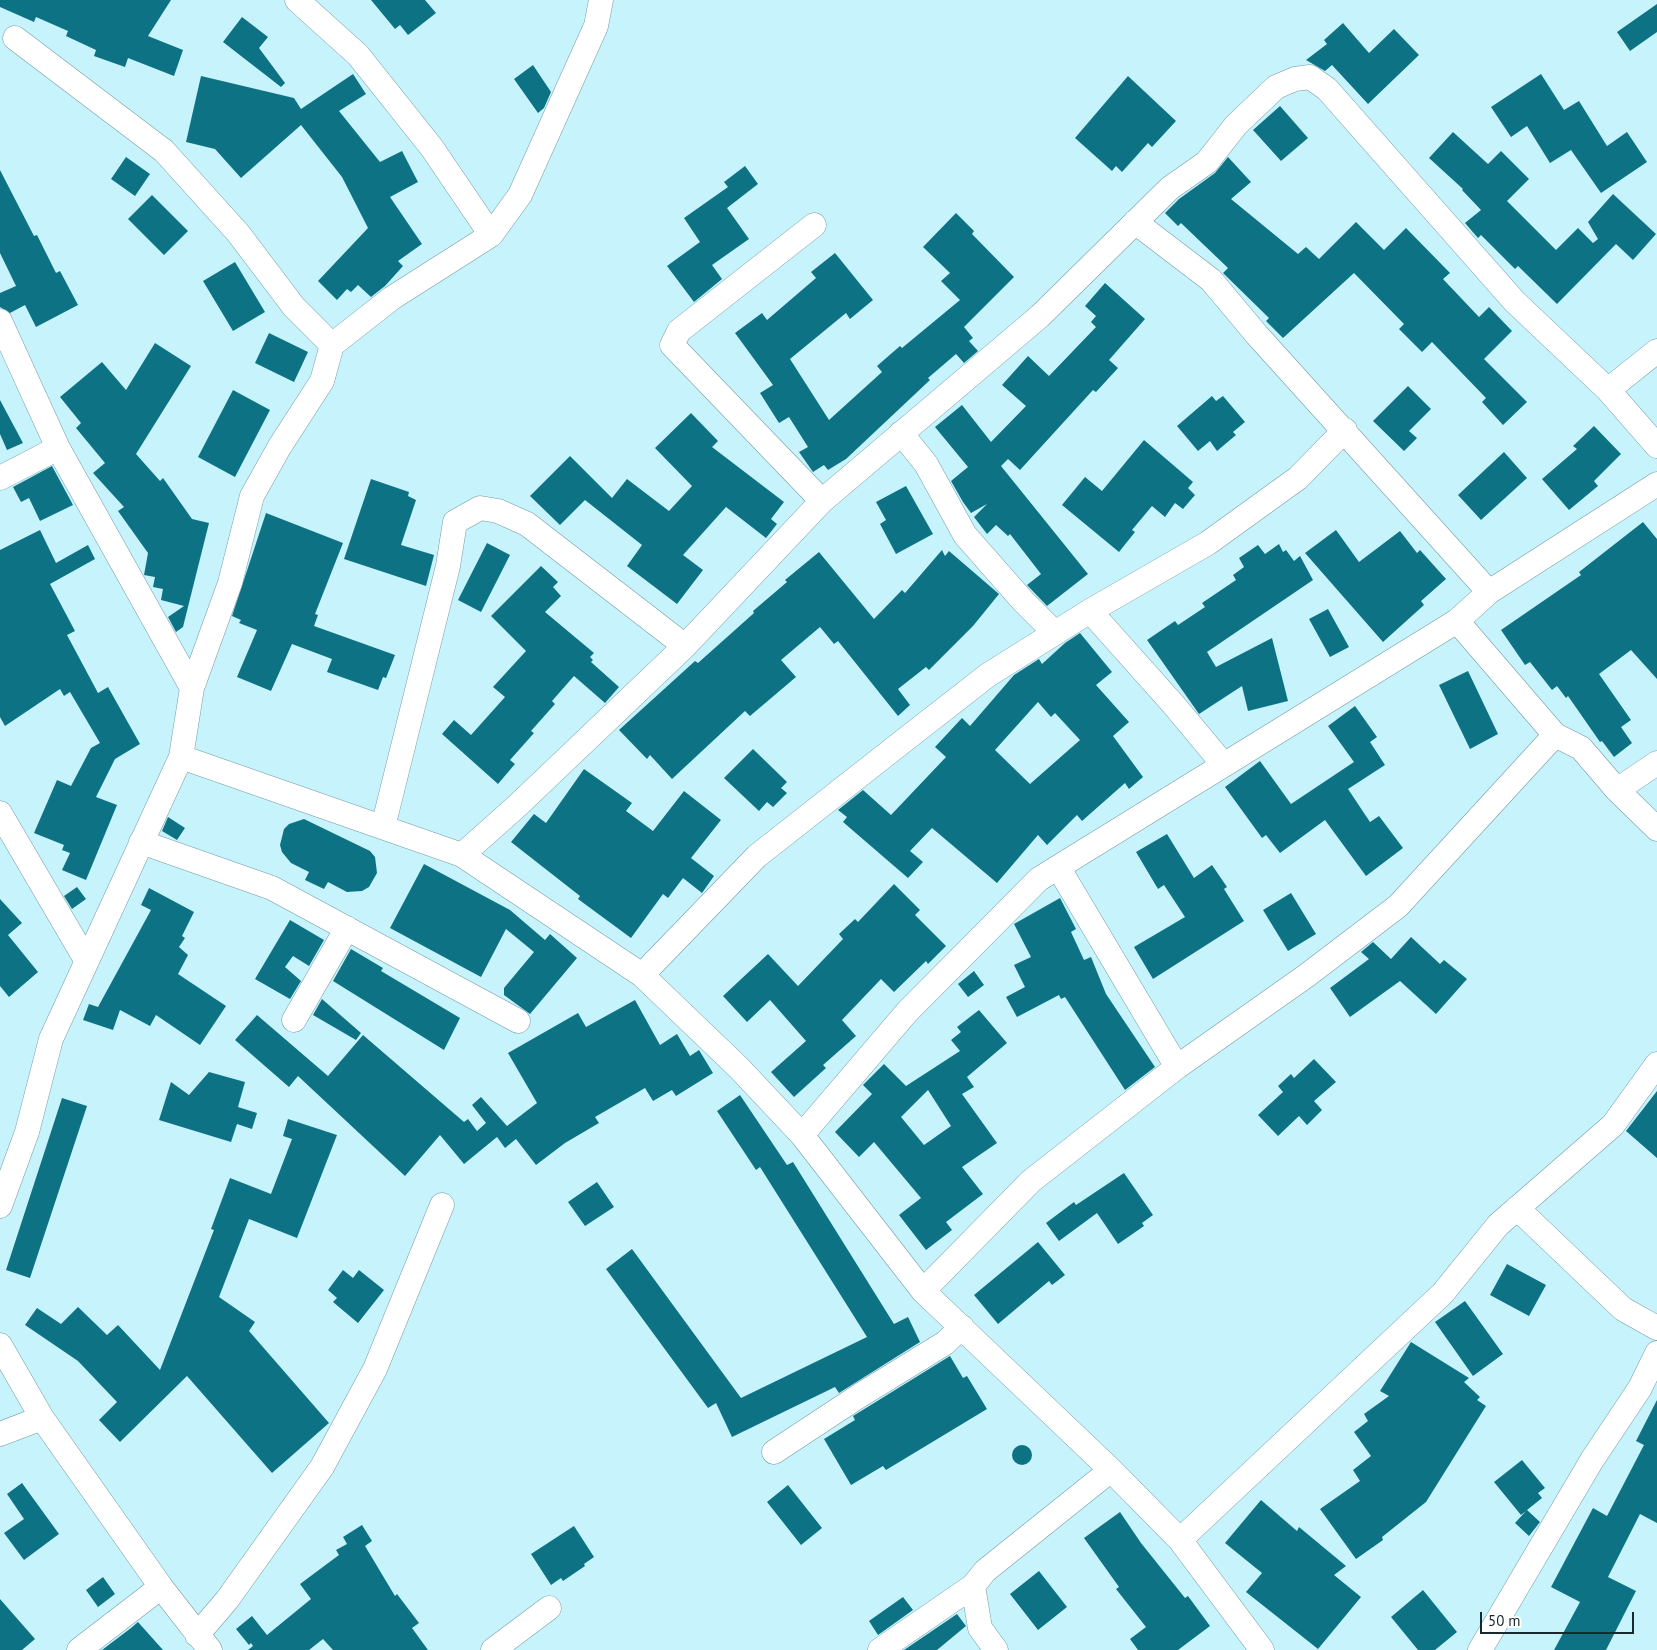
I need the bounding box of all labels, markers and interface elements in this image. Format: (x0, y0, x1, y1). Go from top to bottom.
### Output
scale bar (1482, 1602, 1636, 1634)
text: 50 m (1488, 1611, 1521, 1630)

